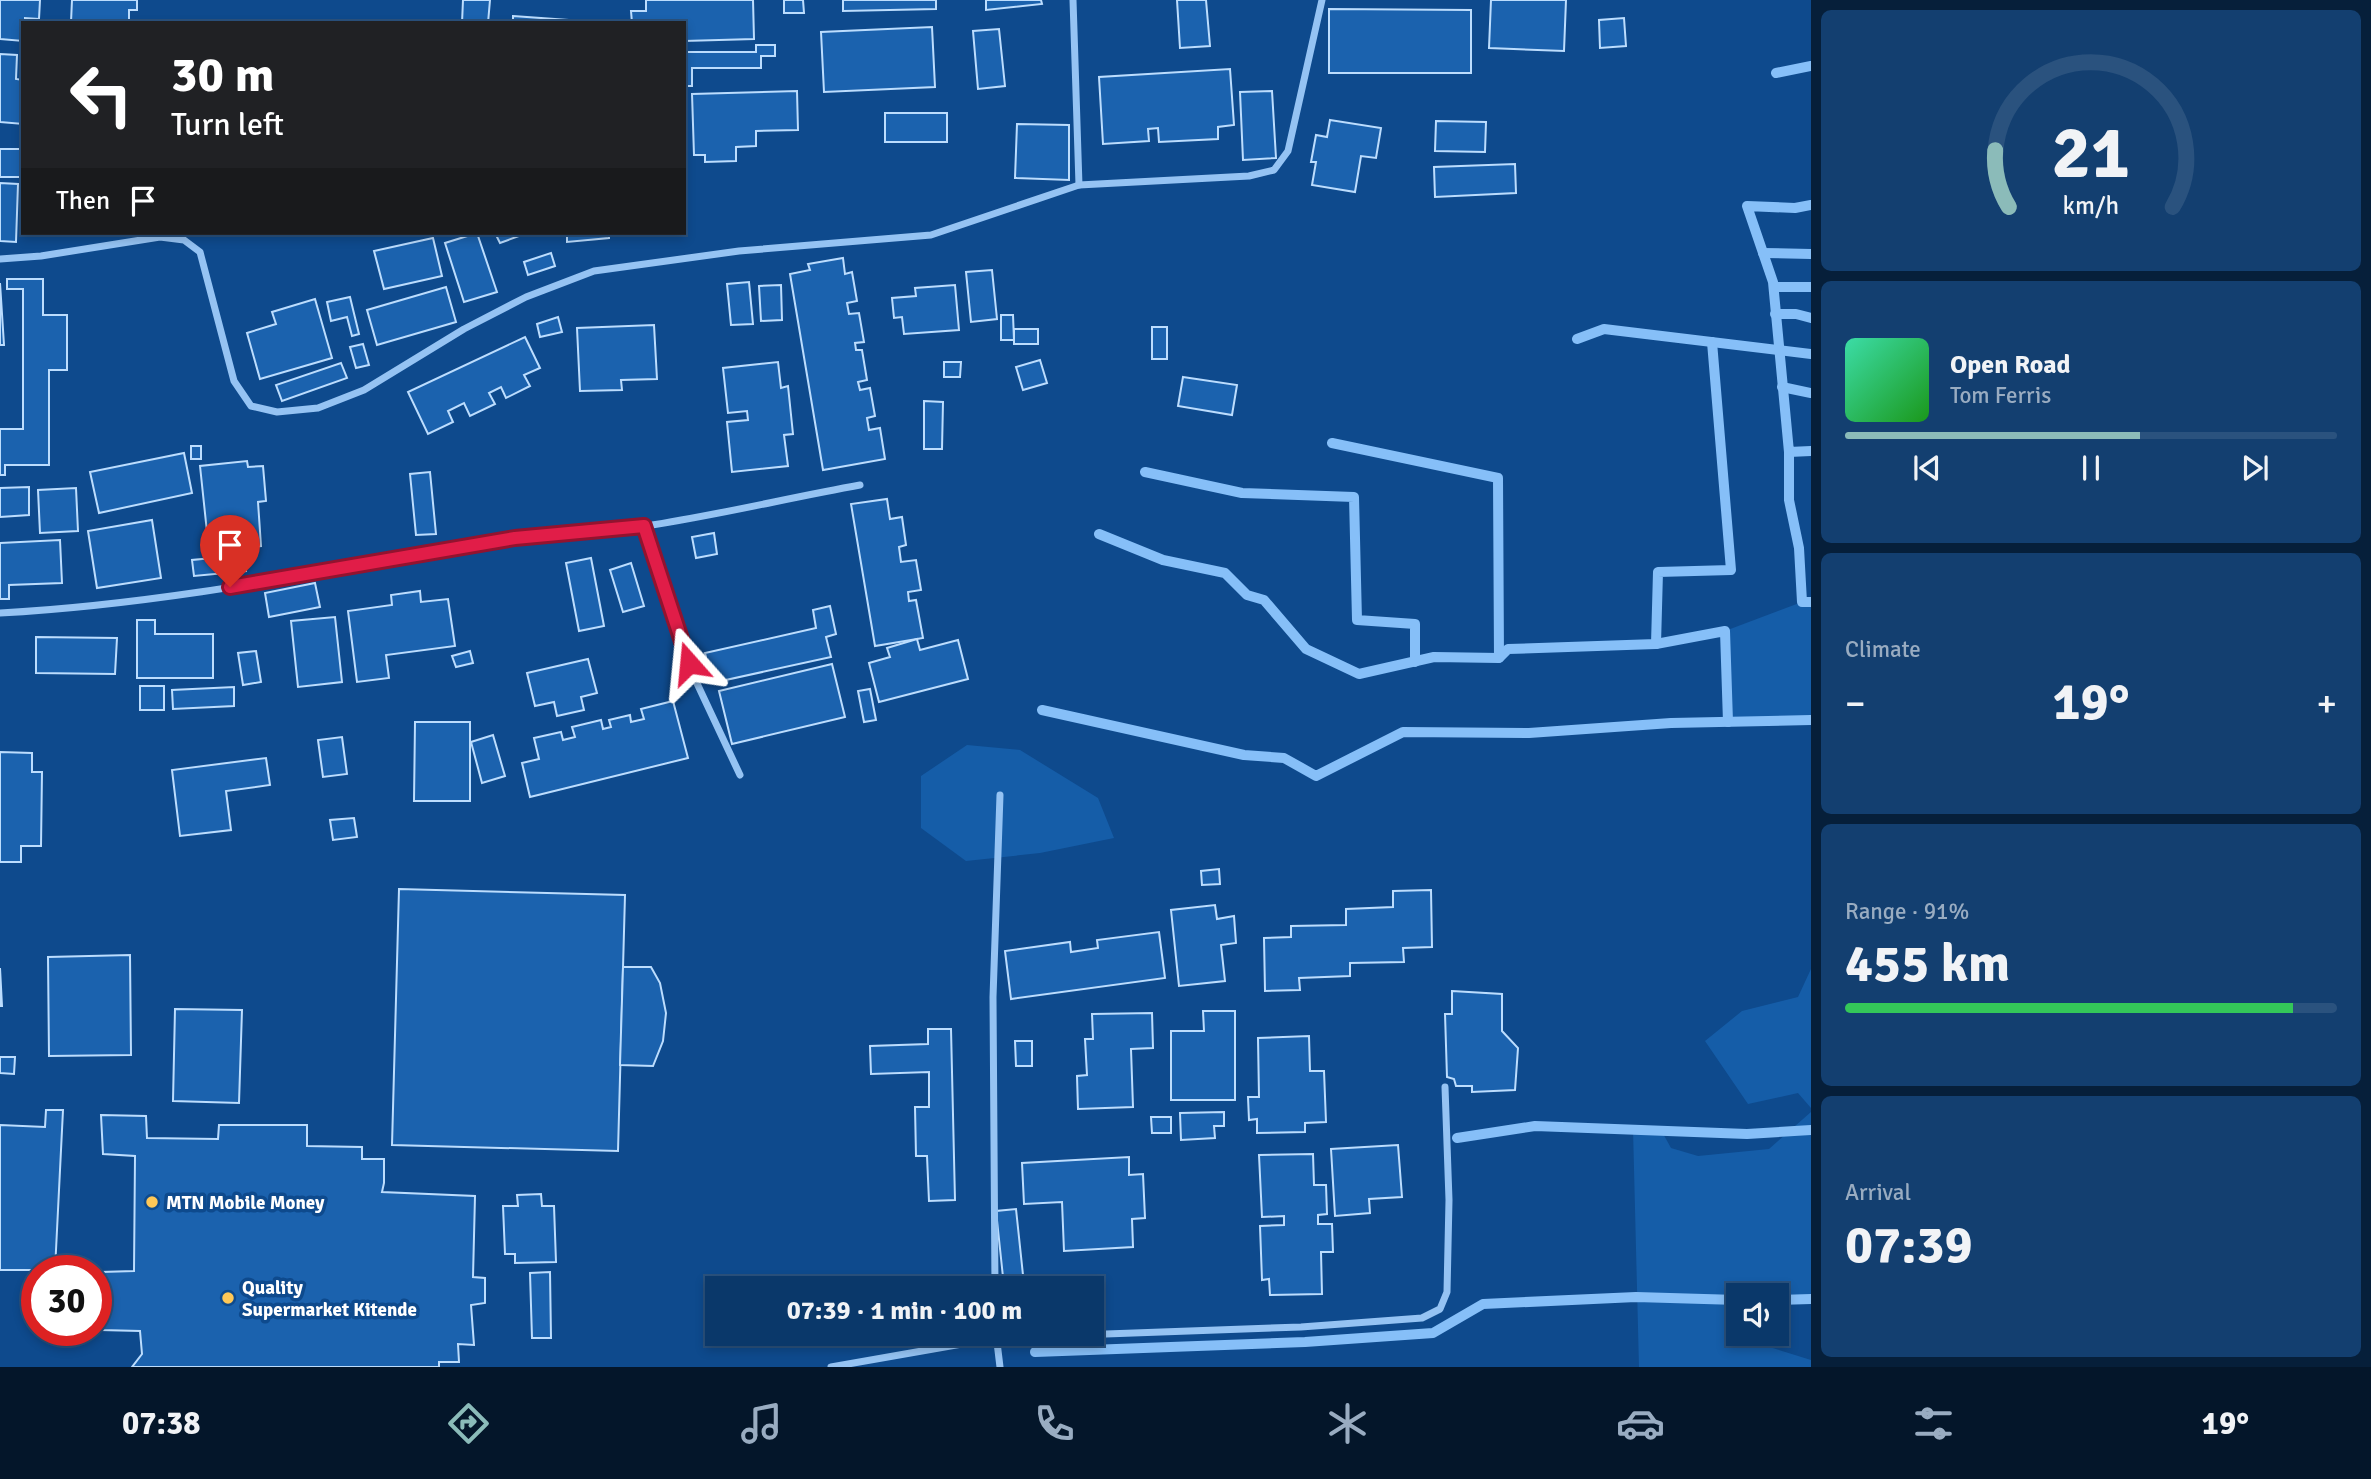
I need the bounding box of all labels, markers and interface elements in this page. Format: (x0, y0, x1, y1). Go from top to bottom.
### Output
text: 30 m (171, 45, 274, 105)
icon: left (56, 49, 147, 140)
text: Turn left (171, 105, 284, 144)
text: 21 (2052, 109, 2130, 198)
icon: arrive (124, 182, 162, 220)
text: Then (56, 185, 110, 217)
text: km/h (2063, 190, 2119, 221)
text: Open Road (1950, 349, 2071, 381)
text: Tom Ferris (1950, 381, 2051, 410)
icon: previous (1908, 449, 1946, 487)
icon: pause (2072, 449, 2110, 487)
icon: next (2236, 449, 2274, 487)
pin (200, 515, 260, 587)
icon: arrive (211, 526, 249, 564)
position arrow (652, 626, 726, 700)
text: Climate (1845, 635, 1921, 664)
text: 19° (2053, 670, 2129, 734)
text: − (1845, 680, 1866, 727)
text: + (2316, 680, 2337, 727)
text: Range · 91% (1845, 897, 1969, 926)
text: 455 km (1845, 932, 2010, 996)
text: Arrival (1845, 1178, 1911, 1207)
place label: MTN Mobile Money (166, 1191, 325, 1215)
marker: MTN Mobile Money (144, 1194, 160, 1210)
text: 07:39 (1845, 1213, 1973, 1277)
speed limit sign: 30 (21, 1255, 112, 1346)
place label: Quality Supermarket Kitende (242, 1276, 417, 1322)
map controls (1726, 1283, 1789, 1346)
button: sound (1726, 1283, 1789, 1346)
marker: Quality Supermarket Kitende (220, 1290, 236, 1306)
text: 07:39 · 1 min · 100 m (787, 1295, 1022, 1327)
icon: directions (444, 1399, 493, 1448)
icon: music (737, 1399, 786, 1448)
icon: phone (1030, 1399, 1079, 1448)
icon: climate (1323, 1399, 1372, 1448)
icon: car (1616, 1399, 1665, 1448)
icon: filters (1909, 1399, 1958, 1448)
text: 07:38 (122, 1404, 200, 1443)
text: 19° (2202, 1404, 2249, 1443)

